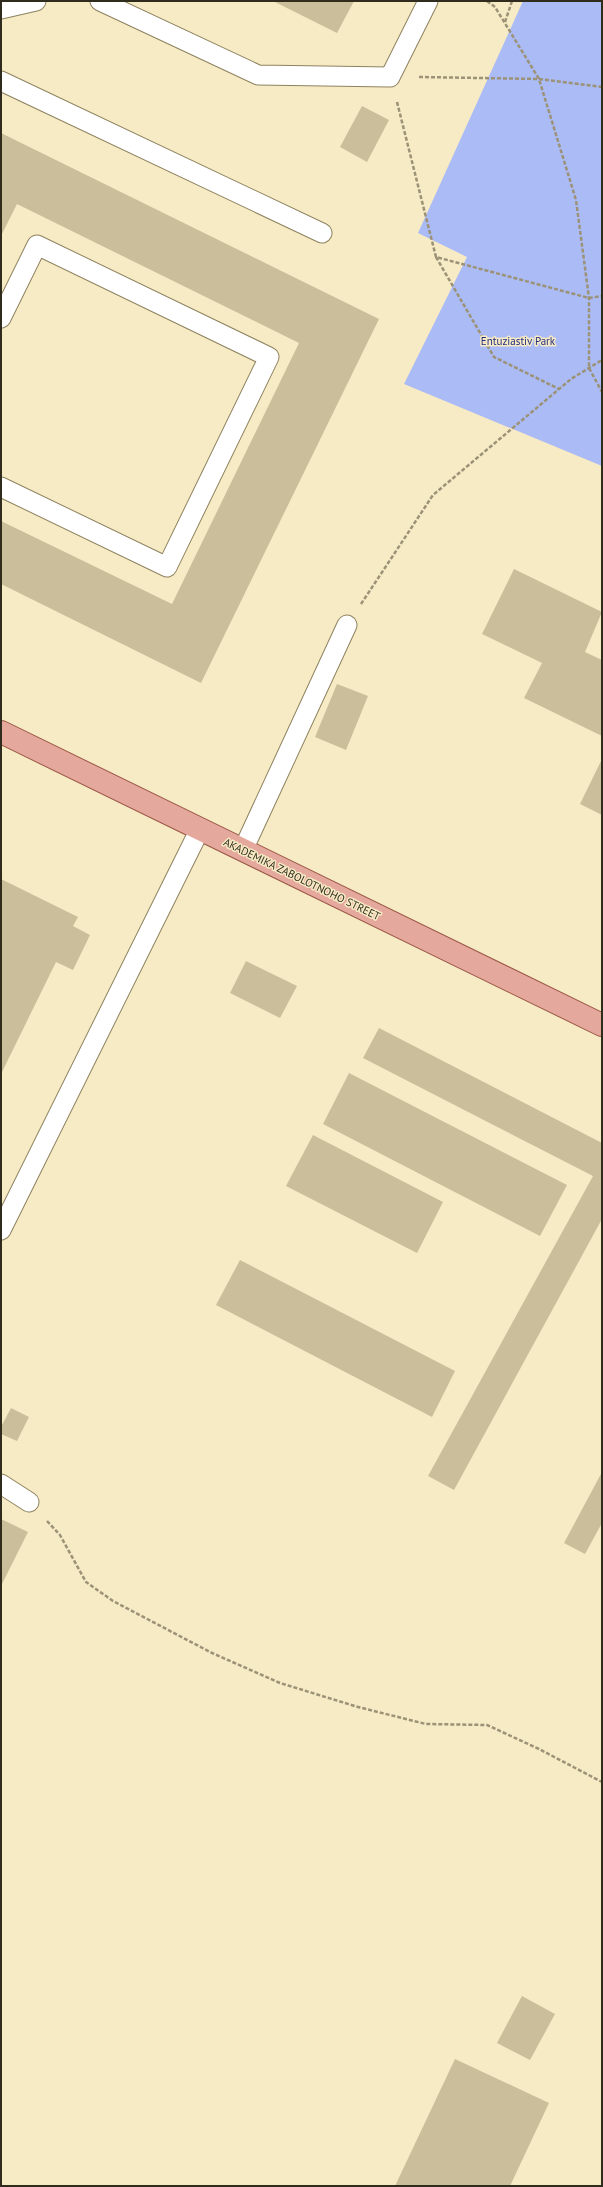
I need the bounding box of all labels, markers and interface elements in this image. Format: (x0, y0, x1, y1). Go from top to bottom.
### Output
park label: Entuziastiv Park (481, 334, 556, 348)
street label: AKADEMIKA ZABOLOTNOHO STREET (221, 835, 383, 923)

